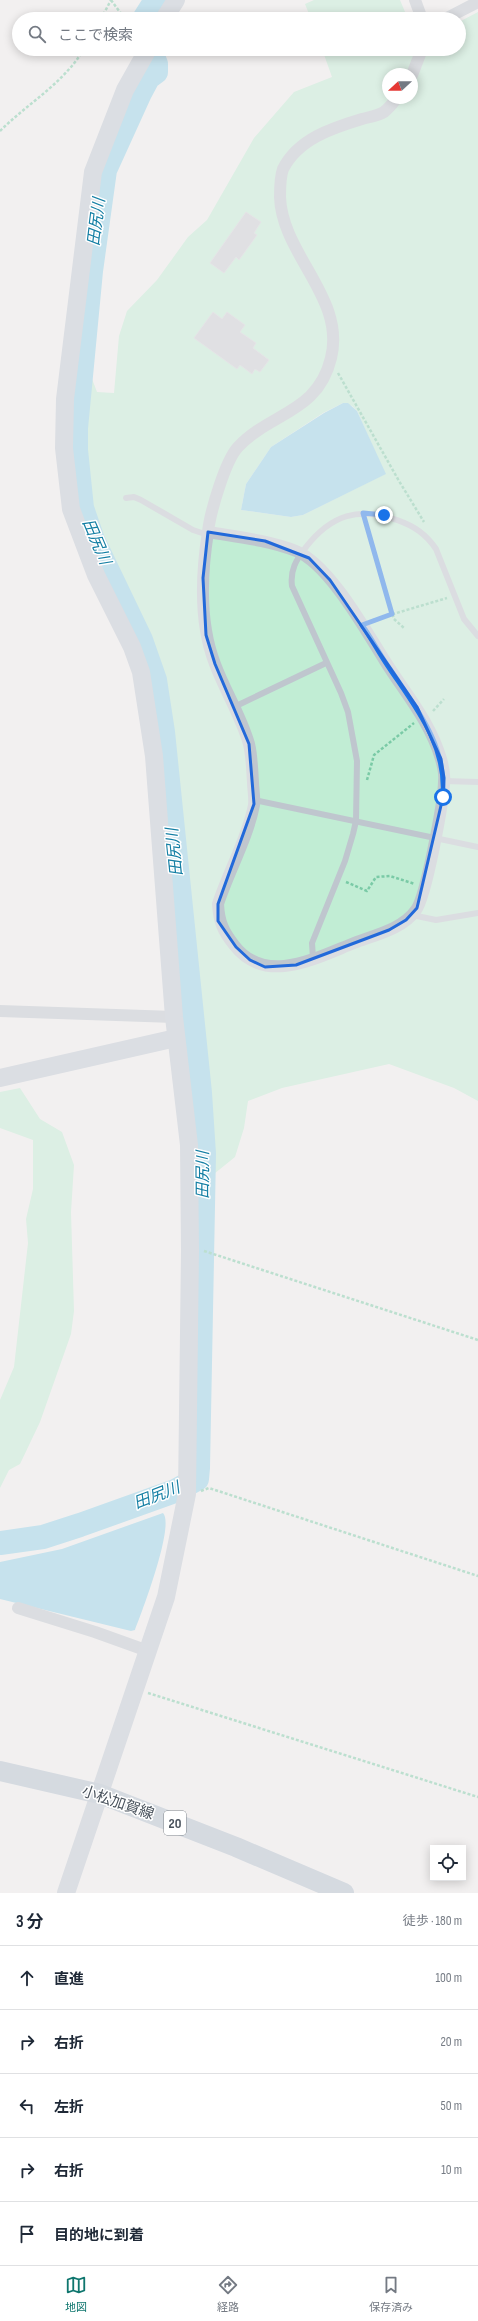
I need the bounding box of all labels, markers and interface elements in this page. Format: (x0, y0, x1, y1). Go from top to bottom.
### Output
search box (12, 12, 466, 56)
icon: search (26, 23, 48, 45)
text: ここで検索 (58, 26, 133, 45)
north arrow (382, 68, 418, 104)
water label: 田尻川 (85, 195, 110, 247)
route end (375, 506, 393, 524)
water label: 田尻川 (78, 516, 115, 570)
route start (434, 788, 452, 806)
water label: 田尻川 (163, 825, 187, 877)
water label: 田尻川 (194, 1149, 213, 1199)
water label: 田尻川 (131, 1478, 185, 1513)
street label: 小松加賀線 (79, 1782, 157, 1824)
road number: 20 (164, 1811, 186, 1835)
map controls (430, 1845, 466, 1881)
button: locate (430, 1845, 466, 1881)
text: 3 分 (16, 1912, 43, 1932)
text: 徒歩 · 180 m (403, 1913, 462, 1929)
icon: ahead (16, 1967, 38, 1989)
text: 直進 (54, 1970, 84, 1989)
text: 100 m (435, 1970, 462, 1986)
icon: right (16, 2031, 38, 2053)
text: 右折 (54, 2034, 84, 2053)
text: 20 m (440, 2034, 462, 2050)
icon: left (16, 2095, 38, 2117)
text: 左折 (54, 2098, 84, 2117)
text: 50 m (441, 2098, 462, 2114)
icon: right (16, 2159, 38, 2181)
text: 右折 (54, 2162, 84, 2181)
text: 10 m (441, 2162, 462, 2178)
icon: arrive (16, 2223, 38, 2245)
text: 目的地に到着 (54, 2226, 144, 2245)
tab: 地図 (65, 2274, 87, 2314)
tab: 経路 (217, 2274, 239, 2314)
tab: 保存済み (369, 2274, 413, 2314)

